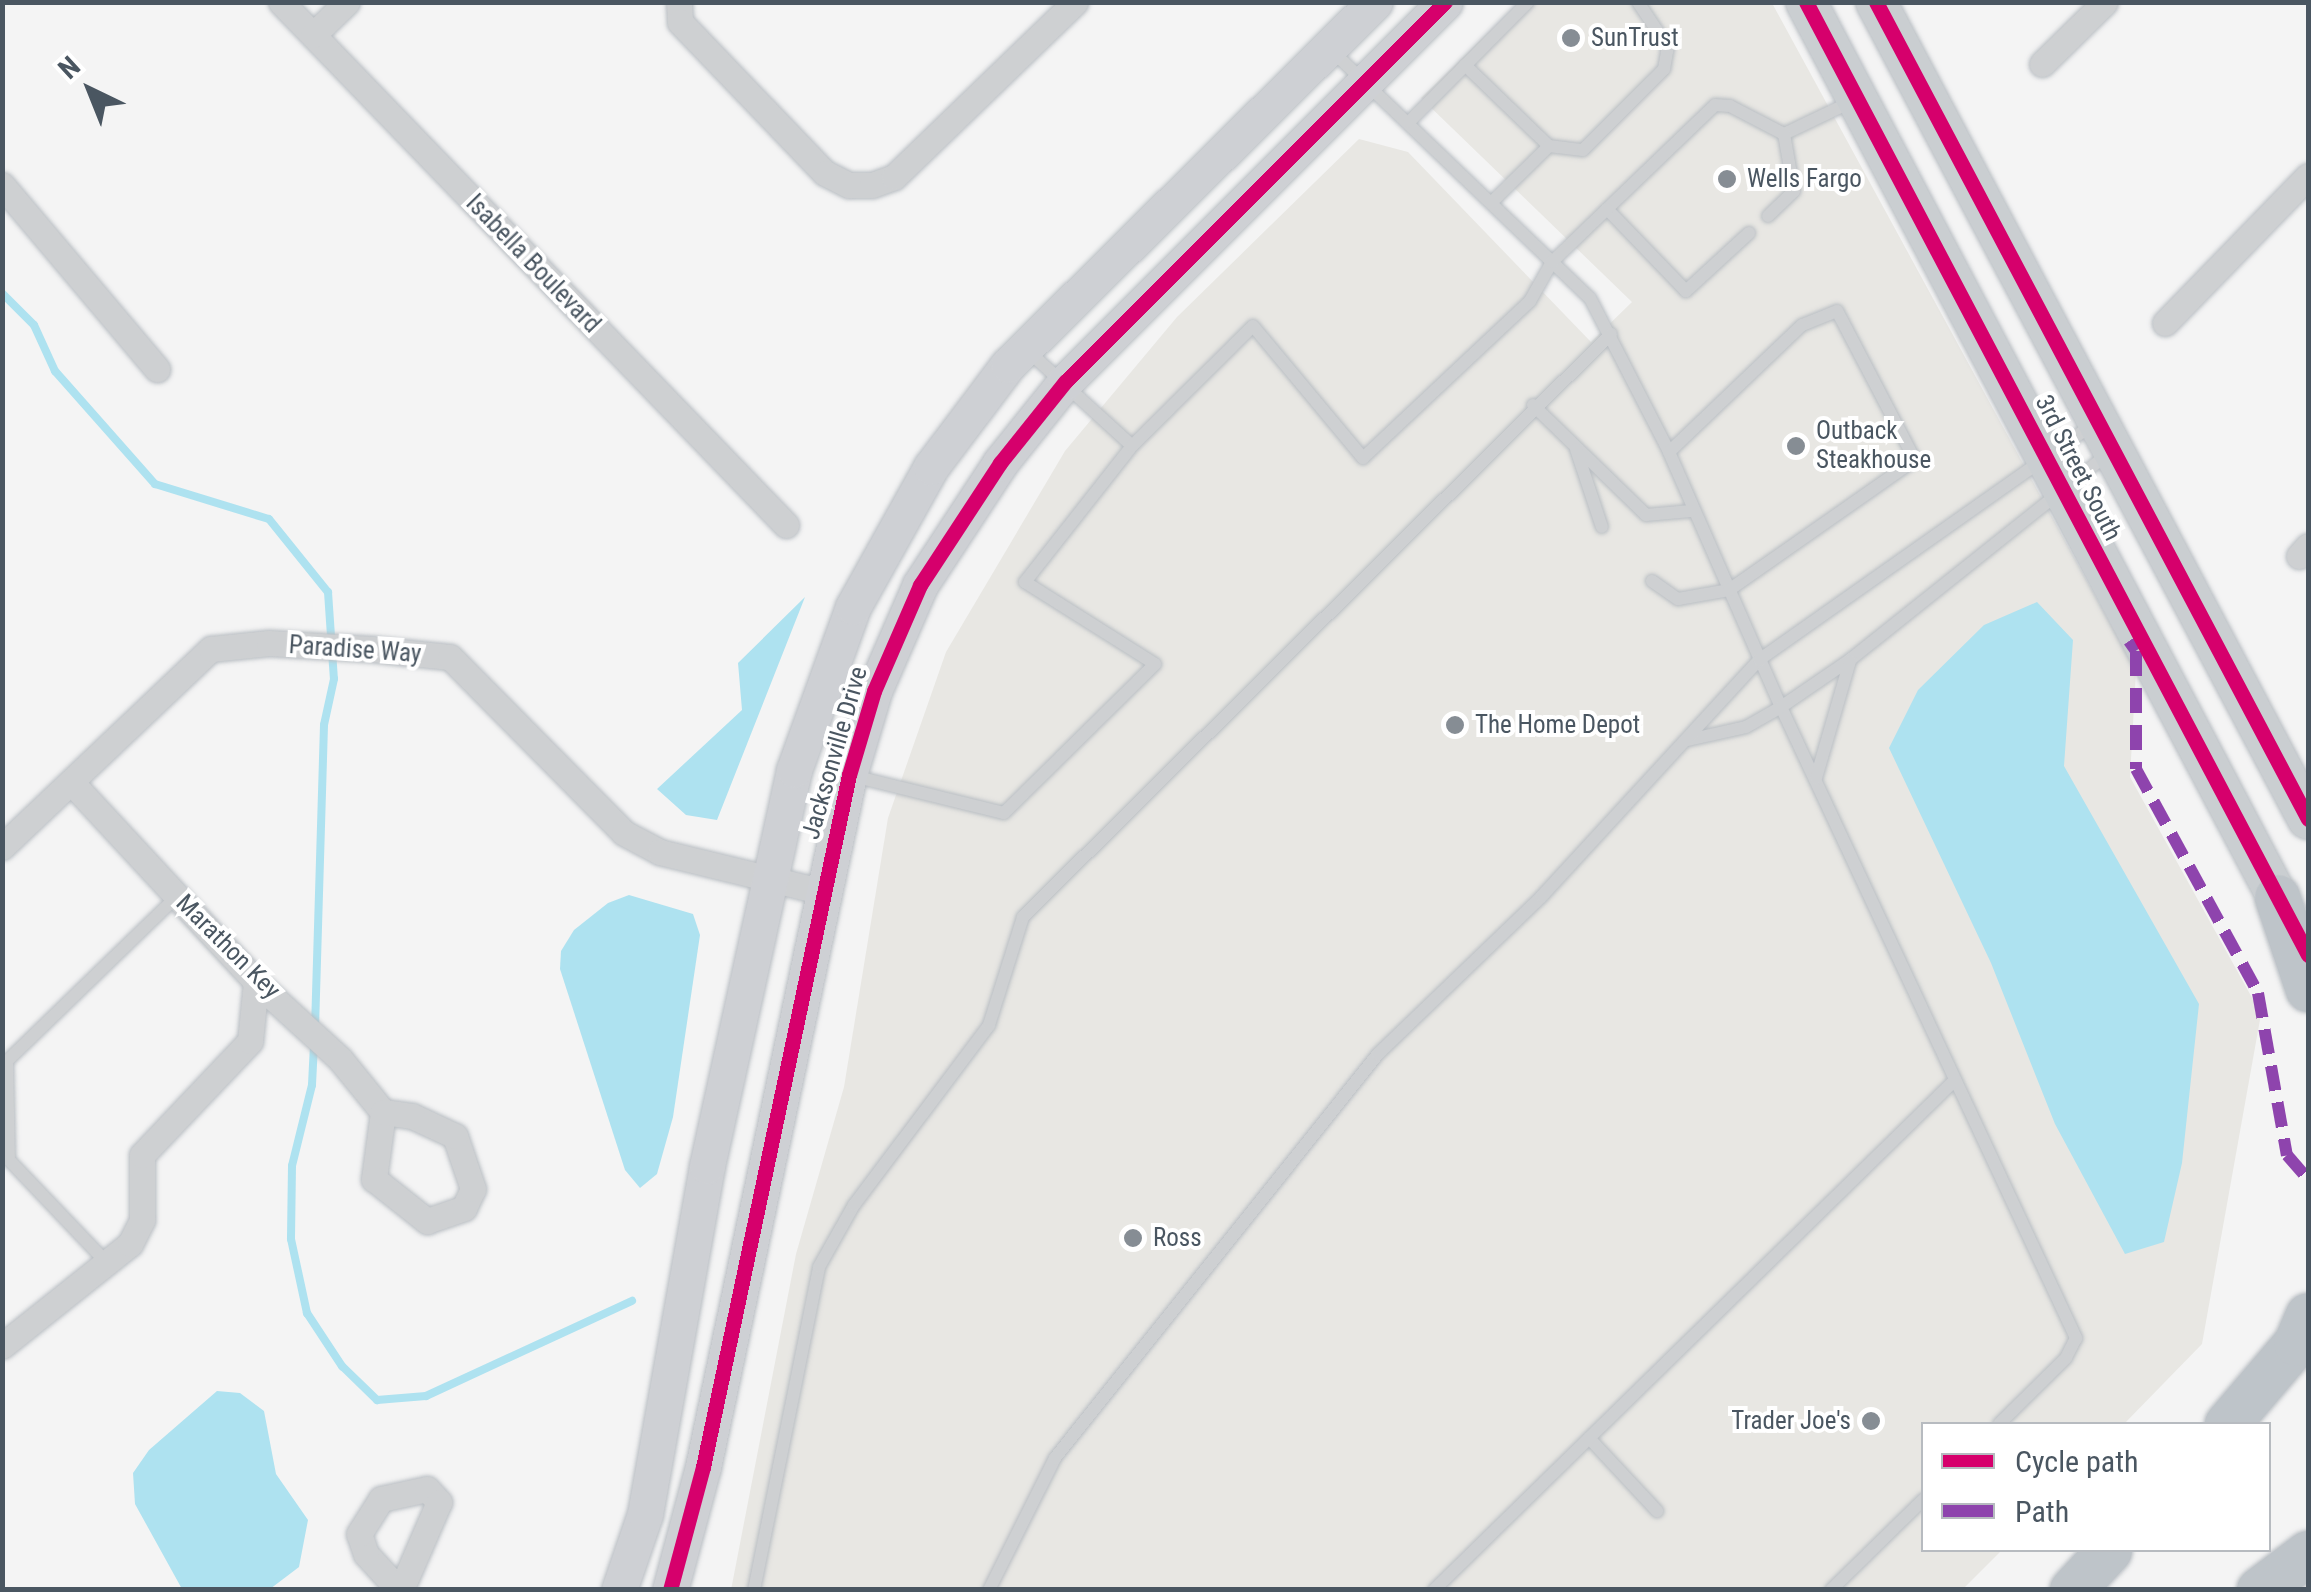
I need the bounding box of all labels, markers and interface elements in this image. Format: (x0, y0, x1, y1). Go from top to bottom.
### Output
place label: SunTrust (1591, 23, 1679, 53)
marker: SunTrust (1560, 27, 1582, 49)
north arrow (40, 40, 140, 140)
text: N (52, 50, 87, 86)
place label: Wells Fargo (1747, 164, 1862, 194)
marker: Wells Fargo (1716, 168, 1738, 190)
street label: Isabella Boulevard (459, 189, 607, 339)
street label: 3rd Street South (2028, 390, 2128, 546)
place label: Outback Steakhouse (1816, 417, 1931, 476)
marker: Outback Steakhouse (1785, 435, 1807, 457)
street label: Paradise Way (288, 630, 422, 670)
street label: Jacksonville Drive (796, 663, 874, 843)
place label: The Home Depot (1475, 710, 1640, 740)
marker: The Home Depot (1444, 714, 1466, 736)
street label: Marathon Key (170, 889, 286, 1005)
place label: Ross (1153, 1223, 1202, 1253)
marker: Ross (1122, 1227, 1144, 1249)
place label: Trader Joe's (1731, 1406, 1851, 1436)
marker: Trader Joe's (1860, 1410, 1882, 1432)
legend (1921, 1422, 2271, 1552)
text: Cycle path (2015, 1444, 2139, 1479)
text: Path (2015, 1494, 2069, 1529)

